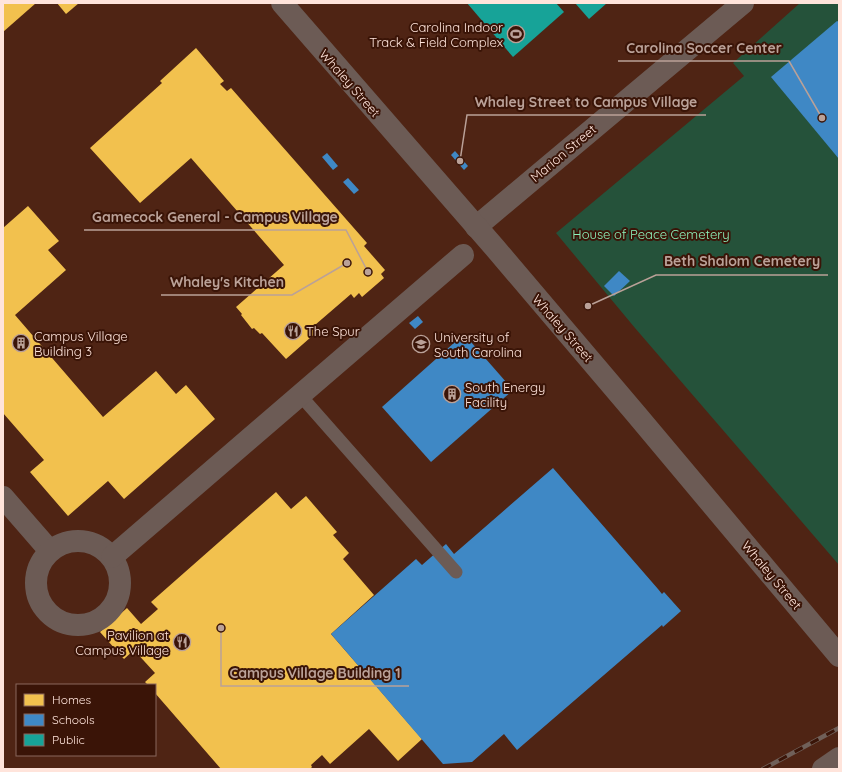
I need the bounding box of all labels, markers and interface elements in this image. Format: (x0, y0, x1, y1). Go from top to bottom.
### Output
place label: Carolina Indoor Track & Field Complex (369, 19, 503, 50)
sports icon: Carolina Indoor Track & Field Complex (506, 24, 526, 44)
callout: Carolina Soccer Center (618, 35, 789, 61)
text: Carolina Soccer Center (626, 39, 782, 57)
street label: Whaley Street (316, 46, 384, 120)
callout: Whaley Street to Campus Village (467, 89, 706, 115)
text: Whaley Street to Campus Village (475, 93, 697, 111)
street label: Marion Street (527, 121, 599, 185)
callout: Gamecock General - Campus Village (84, 204, 346, 230)
text: Gamecock General - Campus Village (92, 208, 338, 226)
park label: House of Peace Cemetery (572, 226, 730, 242)
callout: Beth Shalom Cemetery (656, 249, 828, 275)
text: Beth Shalom Cemetery (664, 252, 820, 270)
callout: Whaley's Kitchen (161, 269, 292, 295)
text: Whaley's Kitchen (170, 273, 284, 291)
street label: Whaley Street (529, 291, 597, 365)
restaurant icon: The Spur (283, 321, 303, 341)
place label: The Spur (306, 323, 360, 339)
place label: Campus Village Building 3 (34, 328, 128, 359)
place label: University of South Carolina (434, 329, 522, 360)
building icon: Campus Village Building 3 (11, 333, 31, 353)
school or university icon: University of South Carolina (411, 334, 431, 354)
place label: South Energy Facility (465, 379, 545, 410)
building icon: South Energy Facility (442, 384, 462, 404)
street label: Whaley Street (739, 538, 805, 612)
place label: Pavilion at Campus Village (75, 627, 169, 658)
restaurant icon: Pavilion at Campus Village (172, 632, 192, 652)
callout: Campus Village Building 1 (221, 660, 409, 686)
text: Campus Village Building 1 (229, 664, 401, 682)
legend (16, 684, 156, 756)
text: Homes (52, 692, 92, 707)
text: Schools (52, 712, 95, 727)
text: Public (52, 732, 85, 747)

